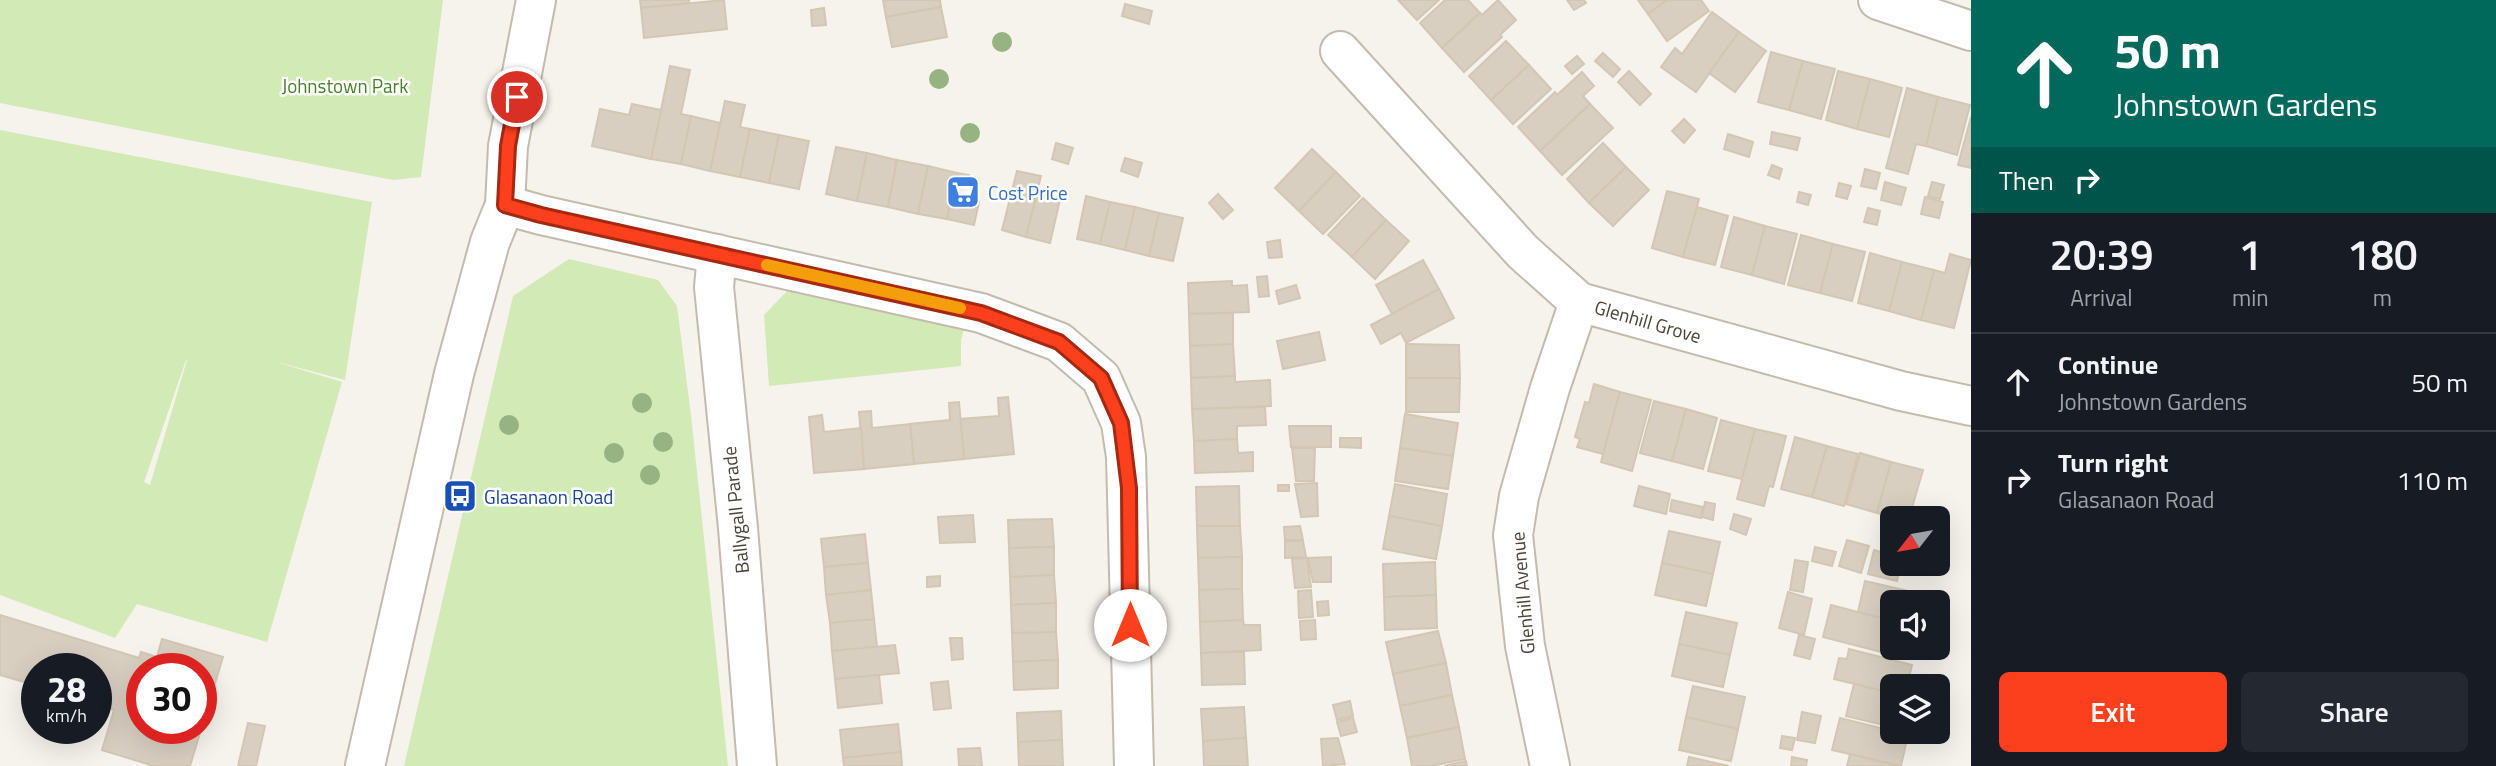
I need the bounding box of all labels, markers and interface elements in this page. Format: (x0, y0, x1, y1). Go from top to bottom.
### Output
text: 50 m (2114, 12, 2221, 87)
icon: ahead (1999, 28, 2090, 119)
pin (487, 67, 547, 127)
park label: Johnstown Park (282, 71, 408, 100)
icon: arrive (498, 78, 536, 116)
text: Johnstown Gardens (2114, 80, 2377, 128)
text: Then (1999, 161, 2054, 200)
icon: right (2068, 161, 2106, 199)
supermarket icon: Cost Price (944, 173, 982, 211)
place label: Cost Price (988, 178, 1068, 207)
text: 20:39 (2049, 222, 2154, 286)
text: 1 (2239, 222, 2262, 286)
text: 180 (2347, 222, 2418, 286)
text: Arrival (2070, 280, 2133, 315)
text: min (2232, 280, 2269, 315)
text: m (2373, 280, 2392, 315)
street label: Glenhill Grove (1591, 292, 1705, 350)
text: Continue (2058, 345, 2158, 384)
icon: ahead (1999, 363, 2037, 401)
text: 50 m (2411, 363, 2468, 402)
text: Johnstown Gardens (2058, 384, 2247, 419)
text: Turn right (2058, 443, 2169, 482)
street label: Ballygall Parade (714, 445, 756, 575)
icon: right (1999, 461, 2037, 499)
text: 110 m (2397, 461, 2468, 500)
bus stop icon: Glasanaon Road (441, 477, 479, 515)
place label: Glasanaon Road (484, 482, 613, 511)
text: Glasanaon Road (2058, 482, 2214, 517)
north arrow (1880, 506, 1950, 576)
map controls (1880, 506, 1950, 744)
street label: Glenhill Avenue (1502, 531, 1542, 655)
position arrow (1093, 588, 1167, 662)
button: sound (1880, 590, 1950, 660)
speed limit sign: 30 (126, 653, 217, 744)
text: 28 (47, 662, 86, 716)
button: Exit (1999, 672, 2227, 752)
button: Share (2241, 672, 2468, 752)
button: layers (1880, 674, 1950, 744)
text: km/h (46, 702, 87, 729)

